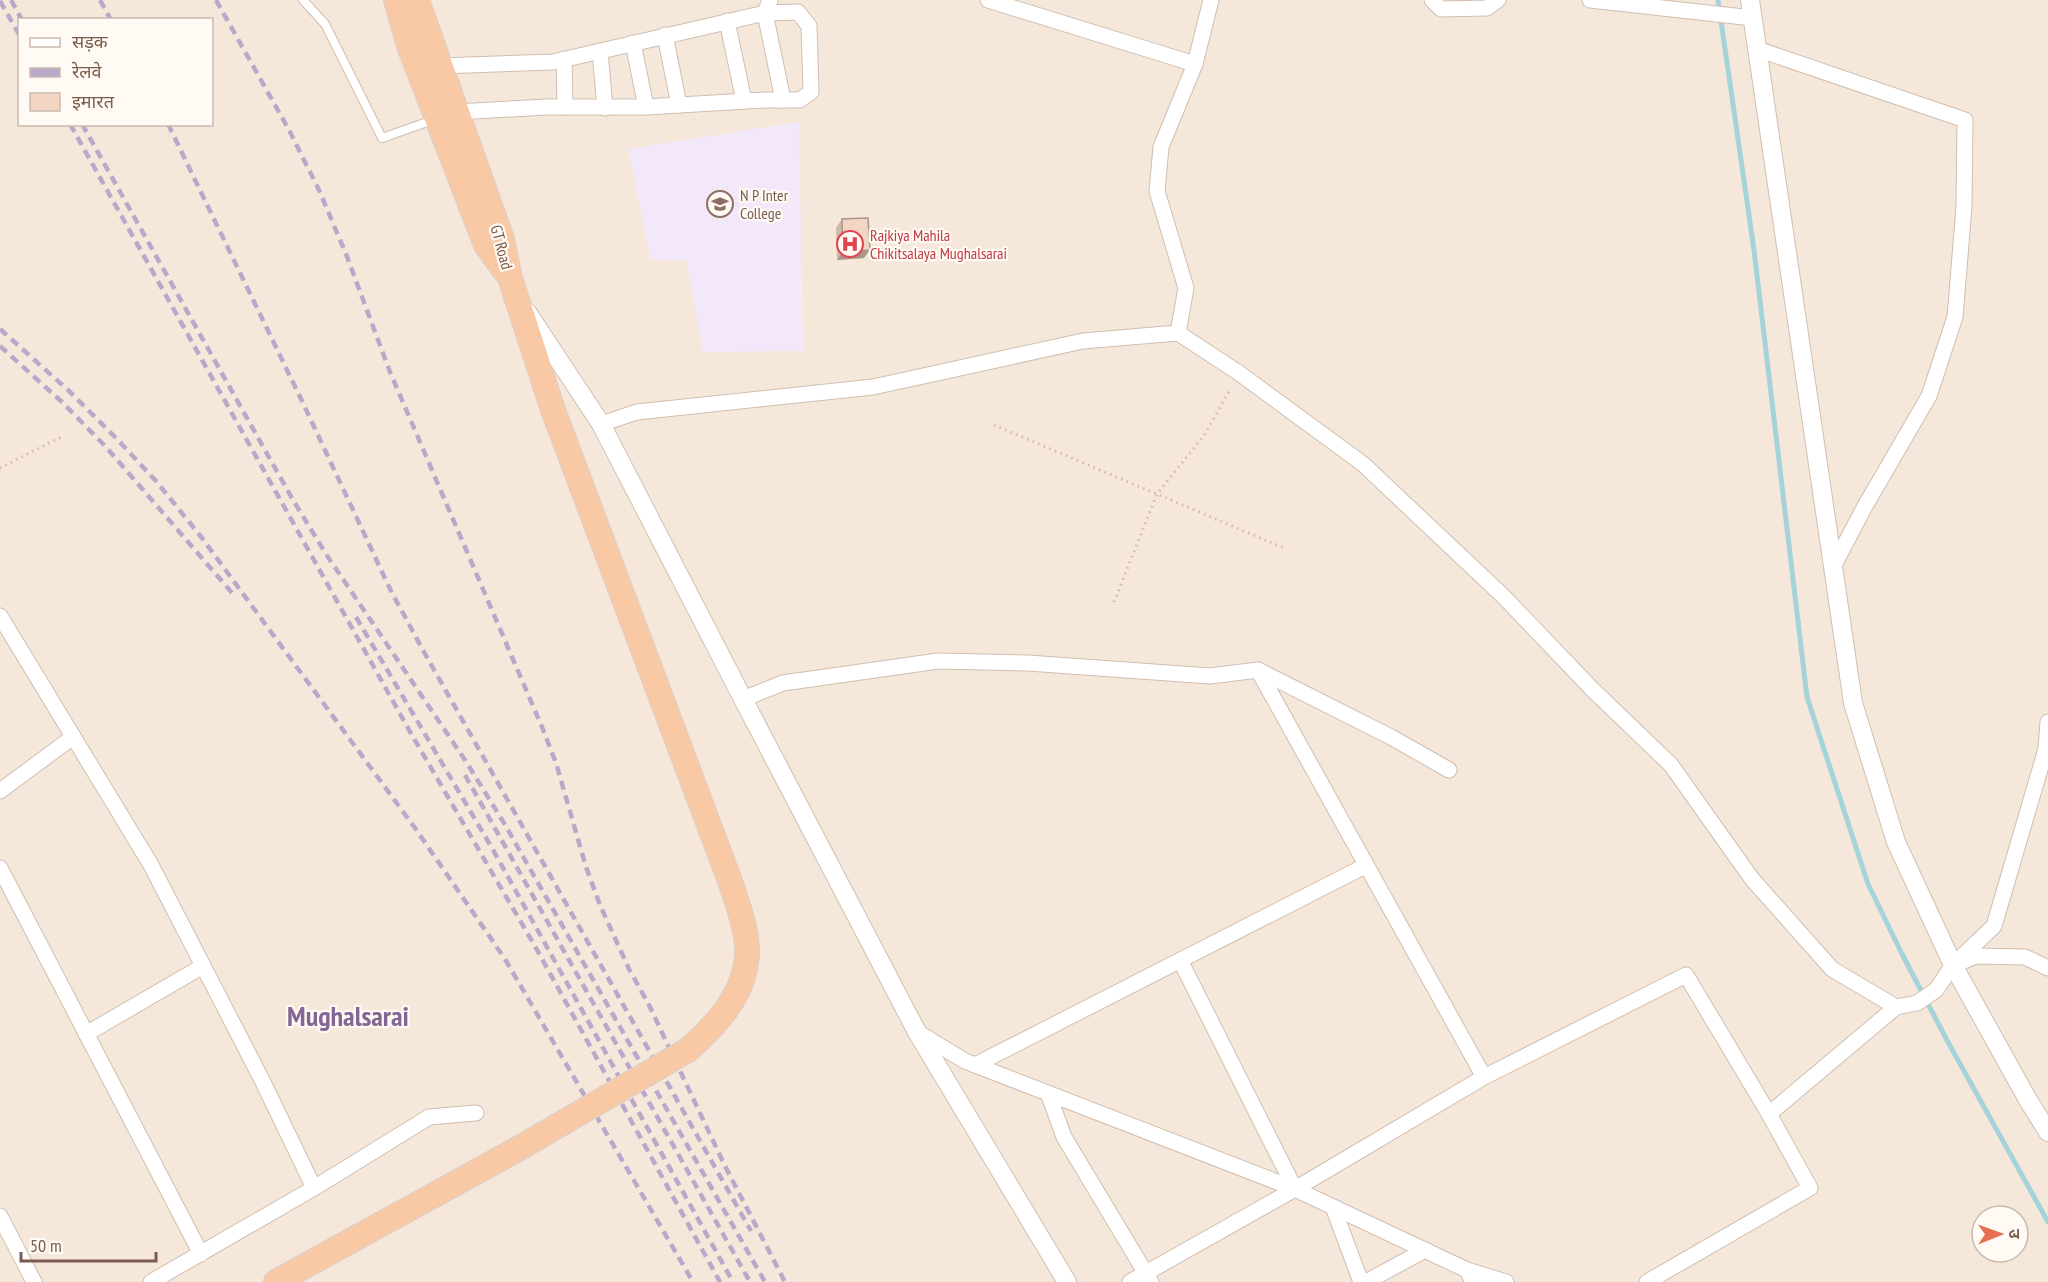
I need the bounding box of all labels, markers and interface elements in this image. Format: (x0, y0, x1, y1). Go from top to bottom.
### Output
legend (18, 18, 213, 126)
text: सड़क (72, 30, 109, 53)
text: रेलवे (71, 60, 103, 83)
text: इमारत (72, 90, 115, 113)
place label: N P Inter College (740, 185, 789, 223)
school or university icon: N P Inter College (705, 189, 735, 219)
street label: GT Road (486, 223, 518, 271)
place label: Rajkiya Mahila Chikitsalaya Mughalsarai (870, 225, 1007, 263)
hospital icon: Rajkiya Mahila Chikitsalaya Mughalsarai (835, 229, 865, 259)
district label: Mughalsarai (287, 997, 409, 1034)
north arrow (1970, 1204, 2030, 1264)
scale bar (21, 1225, 156, 1263)
text: उ (2005, 1229, 2025, 1239)
text: 50 m (30, 1234, 62, 1257)

